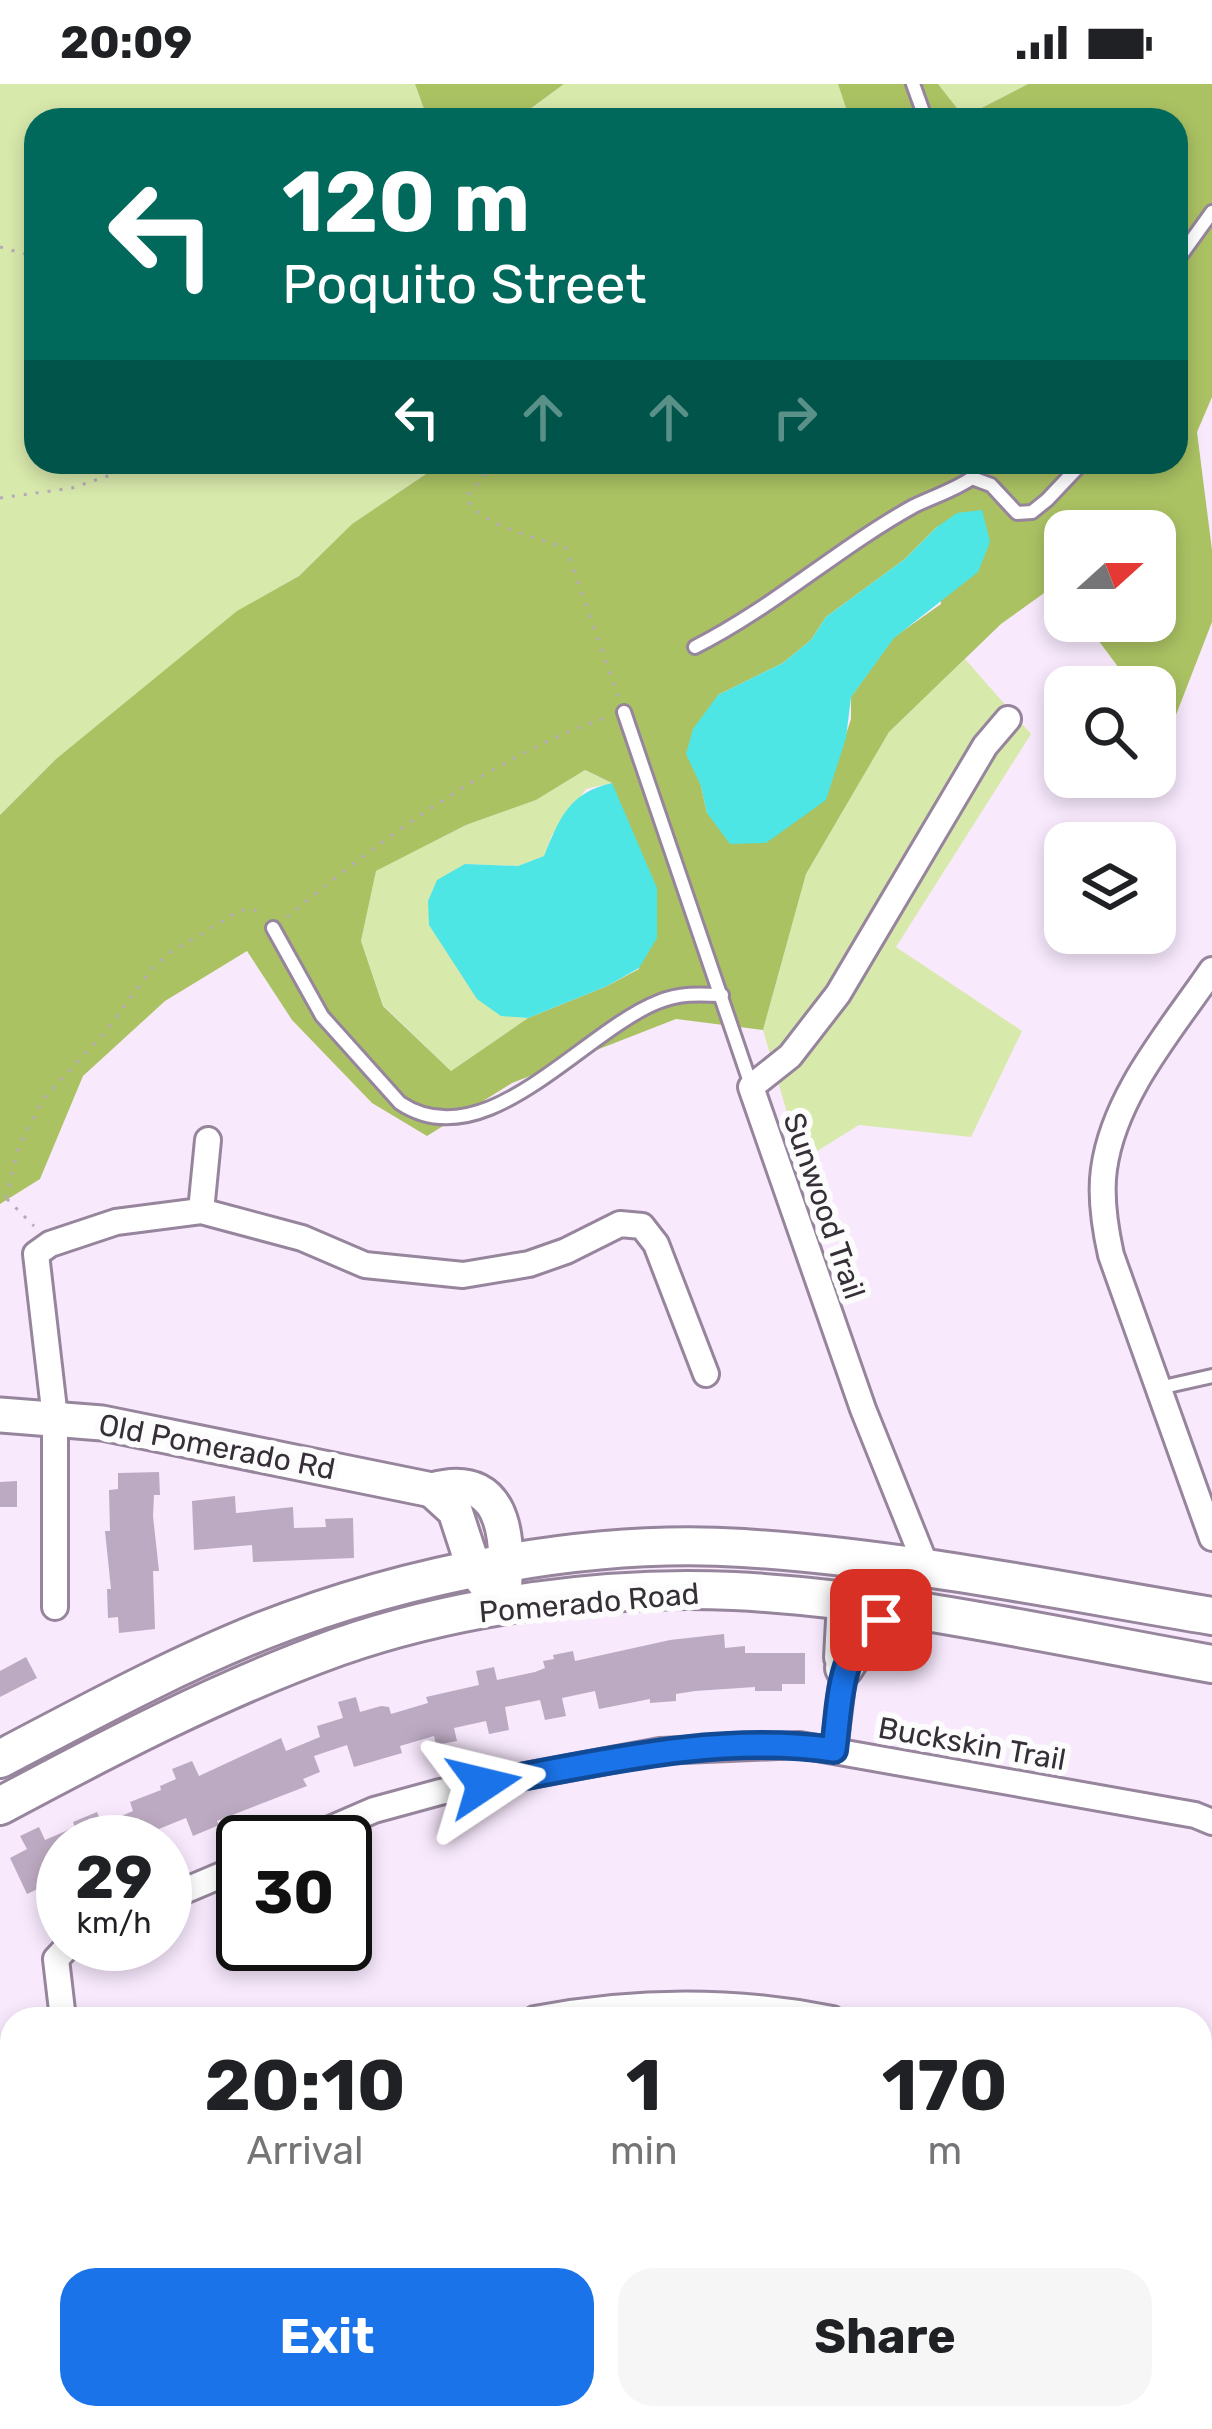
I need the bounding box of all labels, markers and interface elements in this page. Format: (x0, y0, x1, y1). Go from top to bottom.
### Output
text: 20:09 (60, 16, 192, 69)
text: 120 m (282, 152, 530, 252)
icon: left (84, 156, 240, 312)
text: Poquito Street (282, 253, 647, 317)
icon: left (384, 384, 450, 450)
icon: ahead (510, 384, 576, 450)
icon: ahead (636, 384, 702, 450)
icon: right (762, 384, 828, 450)
north arrow (1044, 510, 1176, 642)
map controls (1044, 510, 1176, 954)
button: search (1044, 666, 1176, 798)
button: layers (1044, 822, 1176, 954)
street label: Sunwood Trail (775, 1108, 873, 1304)
street label: Old Pomerado Rd (96, 1406, 338, 1488)
pin (830, 1569, 932, 1671)
street label: Pomerado Road (477, 1575, 701, 1631)
icon: arrive (848, 1587, 914, 1653)
street label: Buckskin Trail (875, 1710, 1069, 1778)
position arrow (421, 1721, 547, 1847)
speed limit sign: 30 (216, 1815, 372, 1971)
text: 29 (75, 1842, 153, 1913)
text: km/h (77, 1905, 151, 1941)
text: 20:10 (204, 2043, 406, 2128)
text: 1 (626, 2043, 662, 2128)
text: 170 (882, 2043, 1008, 2128)
text: Arrival (246, 2128, 363, 2174)
text: min (610, 2128, 678, 2174)
text: m (927, 2128, 962, 2174)
button: Exit (60, 2268, 594, 2406)
button: Share (618, 2268, 1152, 2406)

